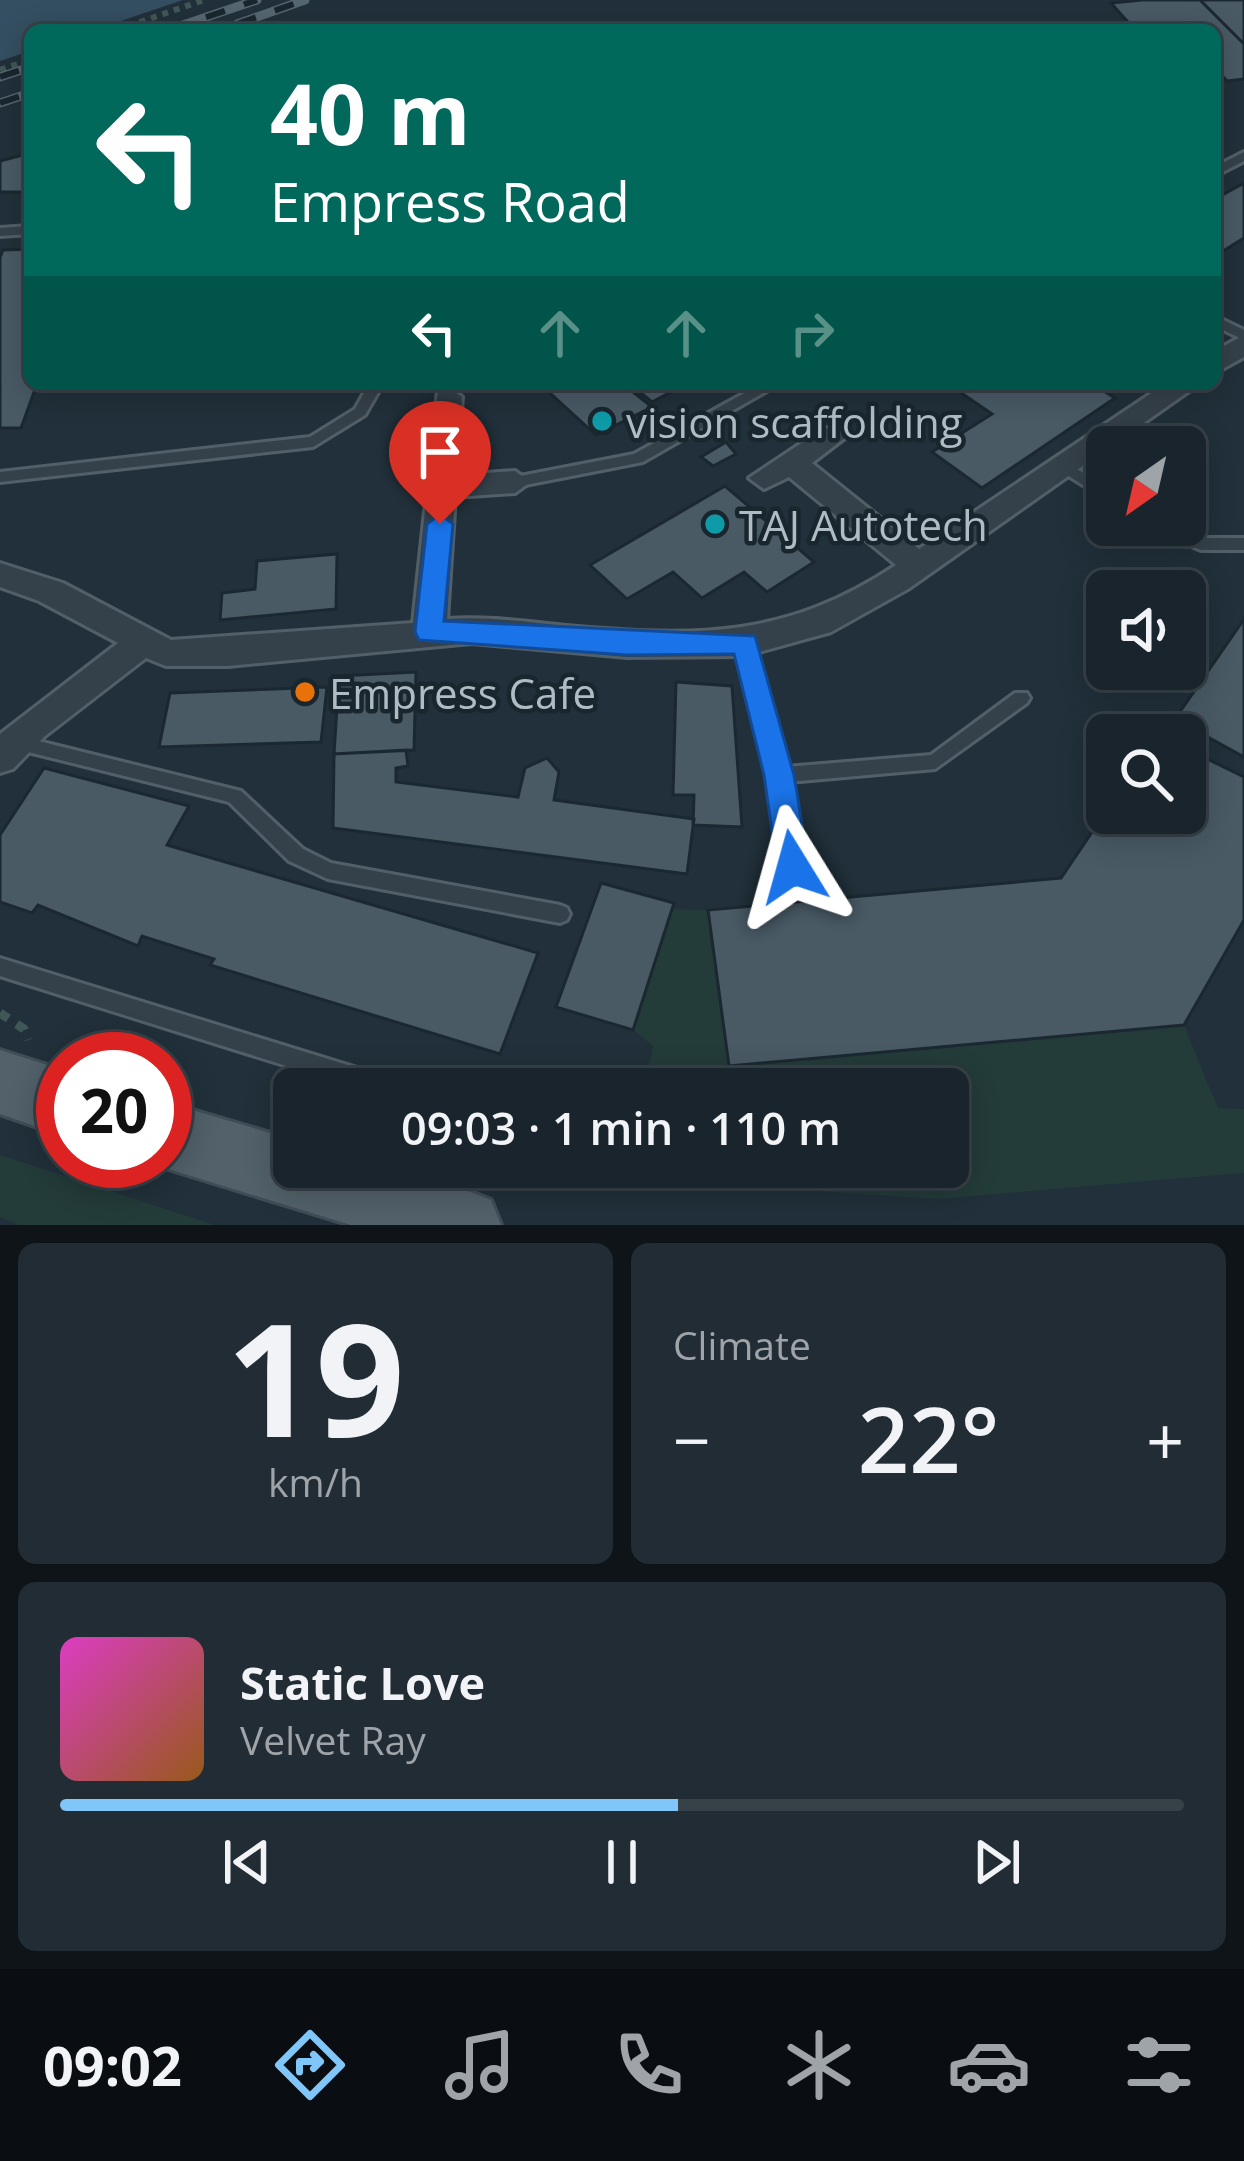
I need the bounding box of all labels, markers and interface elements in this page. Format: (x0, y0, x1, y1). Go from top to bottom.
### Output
text: 40 m (270, 55, 470, 170)
icon: left (72, 72, 228, 228)
text: Empress Road (270, 164, 630, 238)
icon: left (401, 300, 467, 366)
icon: ahead (527, 300, 593, 366)
icon: ahead (653, 300, 719, 366)
icon: right (779, 300, 845, 366)
place label: vision scaffolding (626, 393, 963, 450)
pin (389, 401, 491, 524)
marker: vision scaffolding (589, 408, 615, 434)
icon: arrive (407, 419, 473, 485)
north arrow (1086, 426, 1206, 546)
map controls (1086, 426, 1206, 834)
place label: TAJ Autotech (739, 496, 988, 553)
marker: TAJ Autotech (702, 511, 728, 537)
button: sound (1086, 570, 1206, 690)
place label: Empress Cafe (329, 664, 596, 721)
marker: Empress Cafe (292, 679, 318, 705)
button: search (1086, 714, 1206, 834)
position arrow (730, 804, 856, 930)
speed limit sign: 20 (36, 1032, 192, 1188)
text: 09:03 · 1 min · 110 m (401, 1097, 841, 1158)
text: 19 (226, 1270, 405, 1483)
text: Climate (673, 1318, 811, 1371)
text: 22° (858, 1377, 999, 1499)
text: − (673, 1394, 711, 1484)
text: + (1146, 1394, 1184, 1484)
text: km/h (268, 1455, 363, 1508)
text: Static Love (240, 1652, 485, 1713)
text: Velvet Ray (240, 1713, 426, 1766)
icon: previous (214, 1829, 280, 1895)
icon: pause (589, 1829, 655, 1895)
icon: next (964, 1829, 1030, 1895)
icon: directions (268, 2023, 352, 2107)
icon: music (438, 2023, 522, 2107)
icon: phone (607, 2023, 691, 2107)
icon: climate (777, 2023, 861, 2107)
icon: car (947, 2023, 1031, 2107)
icon: filters (1117, 2023, 1201, 2107)
text: 09:02 (43, 2028, 182, 2102)

